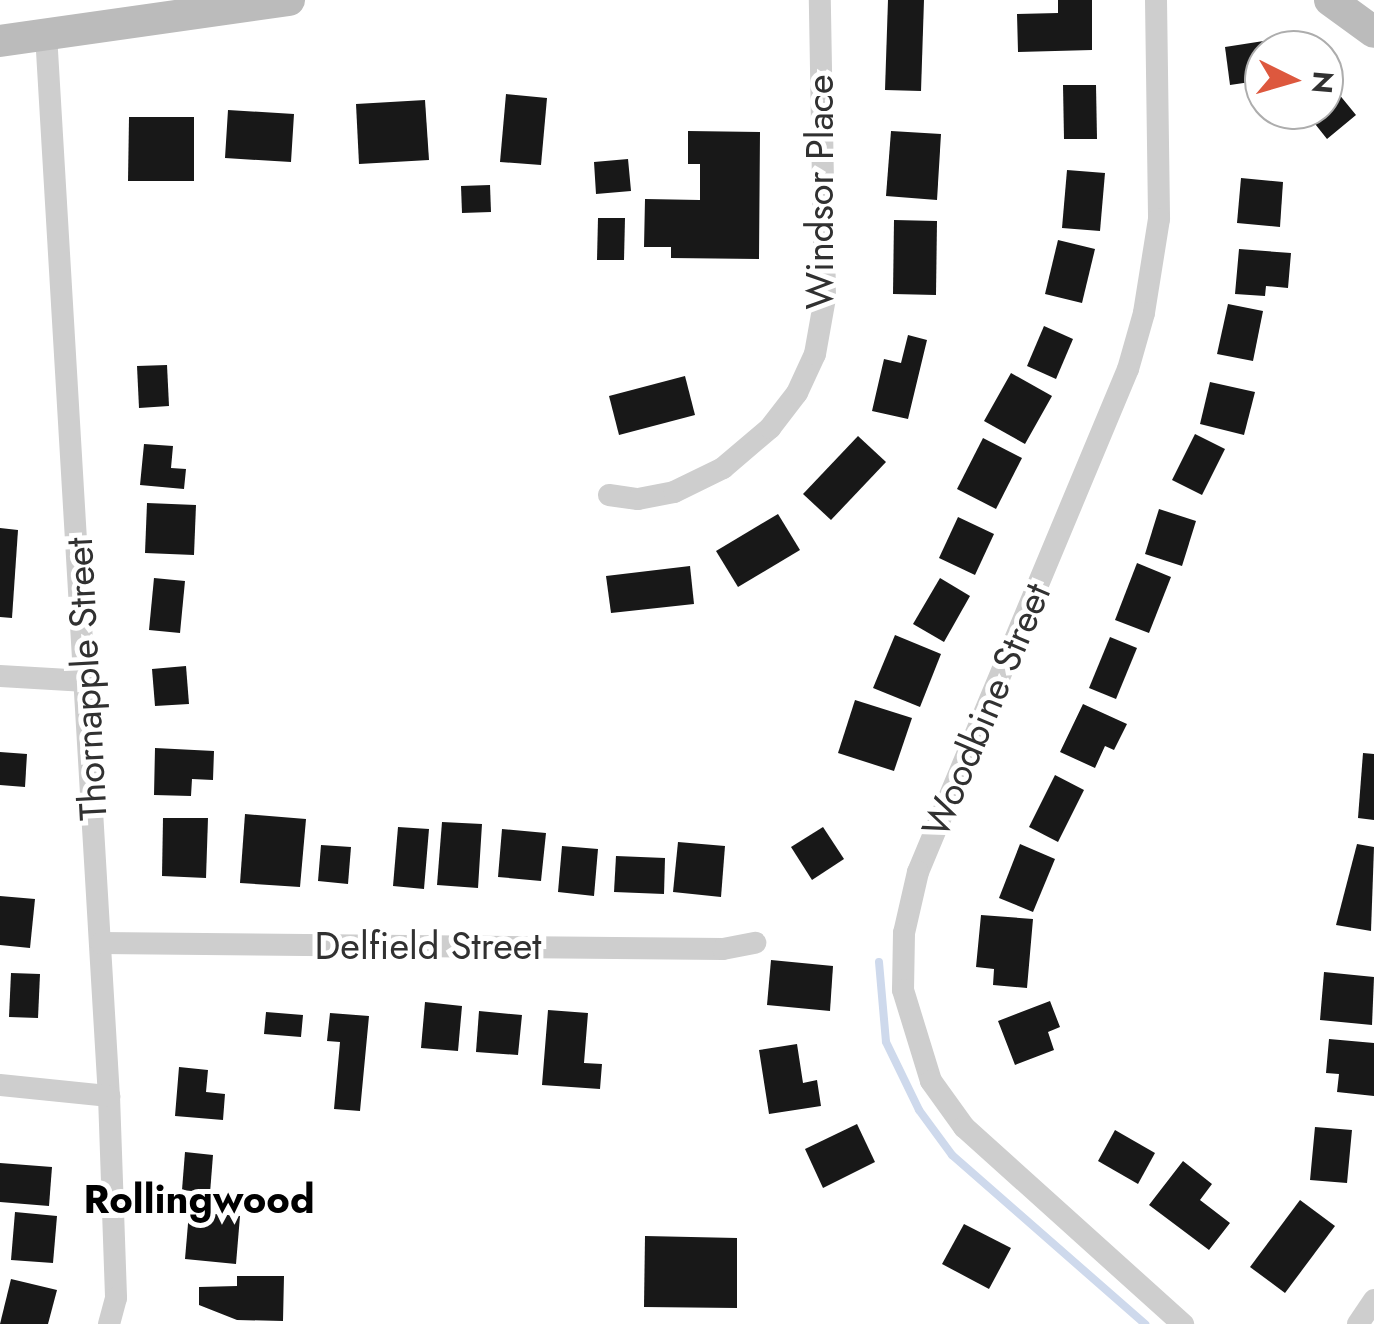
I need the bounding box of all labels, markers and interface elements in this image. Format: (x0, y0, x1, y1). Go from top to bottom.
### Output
north arrow (1244, 30, 1344, 130)
text: N (1301, 70, 1344, 95)
street label: Windsor Place (797, 74, 843, 310)
street label: Thornapple Street (56, 536, 116, 822)
street label: Woodbine Street (912, 576, 1060, 844)
street label: Delfield Street (315, 923, 541, 969)
district label: Rollingwood (83, 1175, 315, 1223)

